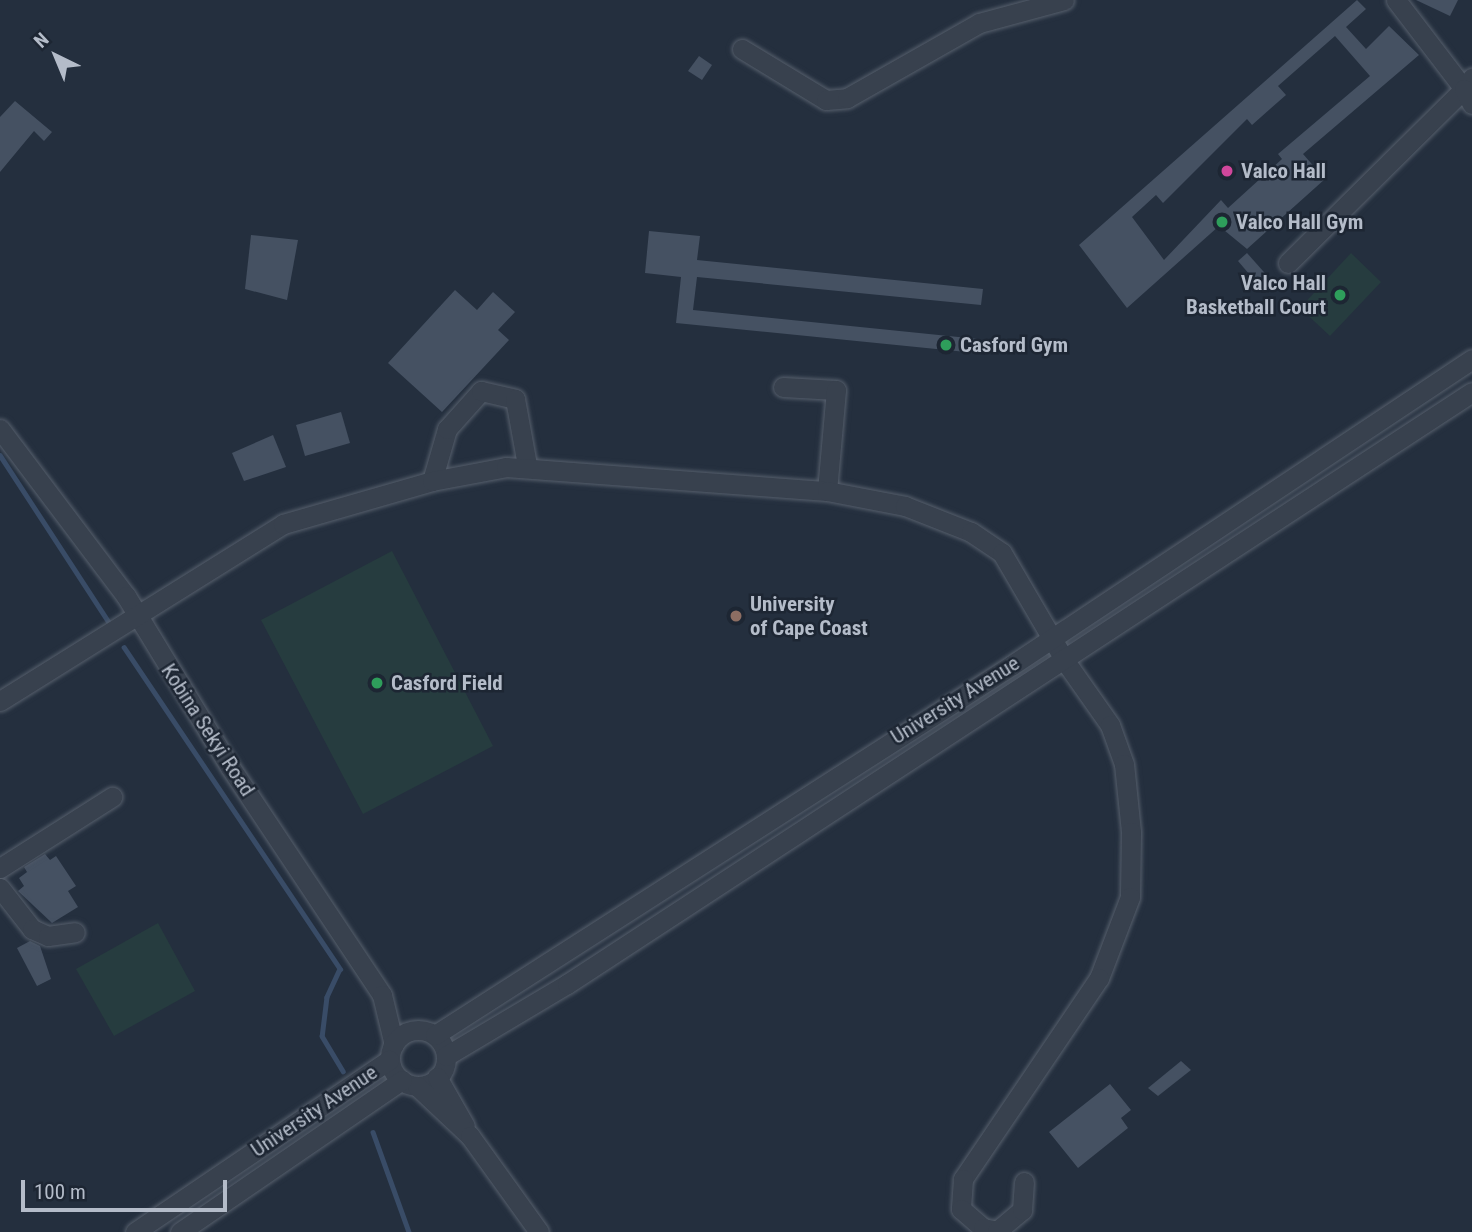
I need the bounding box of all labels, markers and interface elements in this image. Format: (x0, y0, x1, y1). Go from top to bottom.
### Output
north arrow (21, 21, 91, 91)
text: N (29, 28, 53, 53)
place label: Valco Hall (1241, 158, 1326, 184)
marker: Valco Hall (1219, 163, 1235, 179)
place label: Valco Hall Gym (1236, 209, 1363, 235)
marker: Valco Hall Gym (1214, 214, 1230, 230)
place label: Valco Hall Basketball Court (1186, 270, 1326, 320)
marker: Valco Hall Basketball Court (1332, 287, 1348, 303)
place label: Casford Gym (960, 332, 1068, 358)
marker: Casford Gym (938, 337, 954, 353)
place label: University of Cape Coast (750, 591, 868, 641)
marker: University of Cape Coast (728, 608, 744, 624)
street label: University Avenue (886, 650, 1024, 750)
street label: Kobina Sekyi Road (156, 659, 260, 801)
place label: Casford Field (391, 670, 503, 696)
marker: Casford Field (369, 675, 385, 691)
street label: University Avenue (246, 1060, 382, 1162)
scale bar (24, 1166, 231, 1210)
text: 100 m (34, 1180, 86, 1204)

